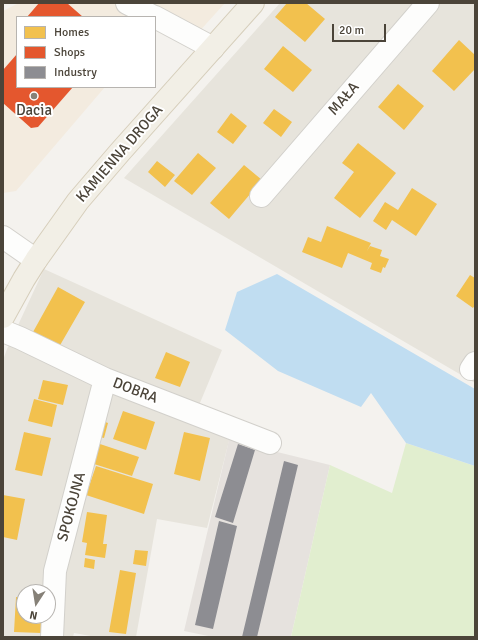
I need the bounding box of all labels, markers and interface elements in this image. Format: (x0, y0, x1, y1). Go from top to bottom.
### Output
legend (16, 16, 156, 88)
scale bar (334, 16, 388, 42)
text: 20 m (339, 23, 364, 38)
text: Homes (54, 25, 89, 40)
text: Shops (54, 45, 85, 60)
text: Industry (54, 65, 97, 80)
street label: MAŁA (325, 79, 363, 119)
marker: Dacia (29, 91, 39, 101)
place label: Dacia (16, 102, 52, 120)
street label: KAMIENNA DROGA (73, 102, 167, 206)
street label: DOBRA (110, 374, 160, 408)
street label: SPOKOJNA (54, 470, 90, 544)
north arrow (16, 584, 56, 624)
text: N (29, 608, 39, 622)

